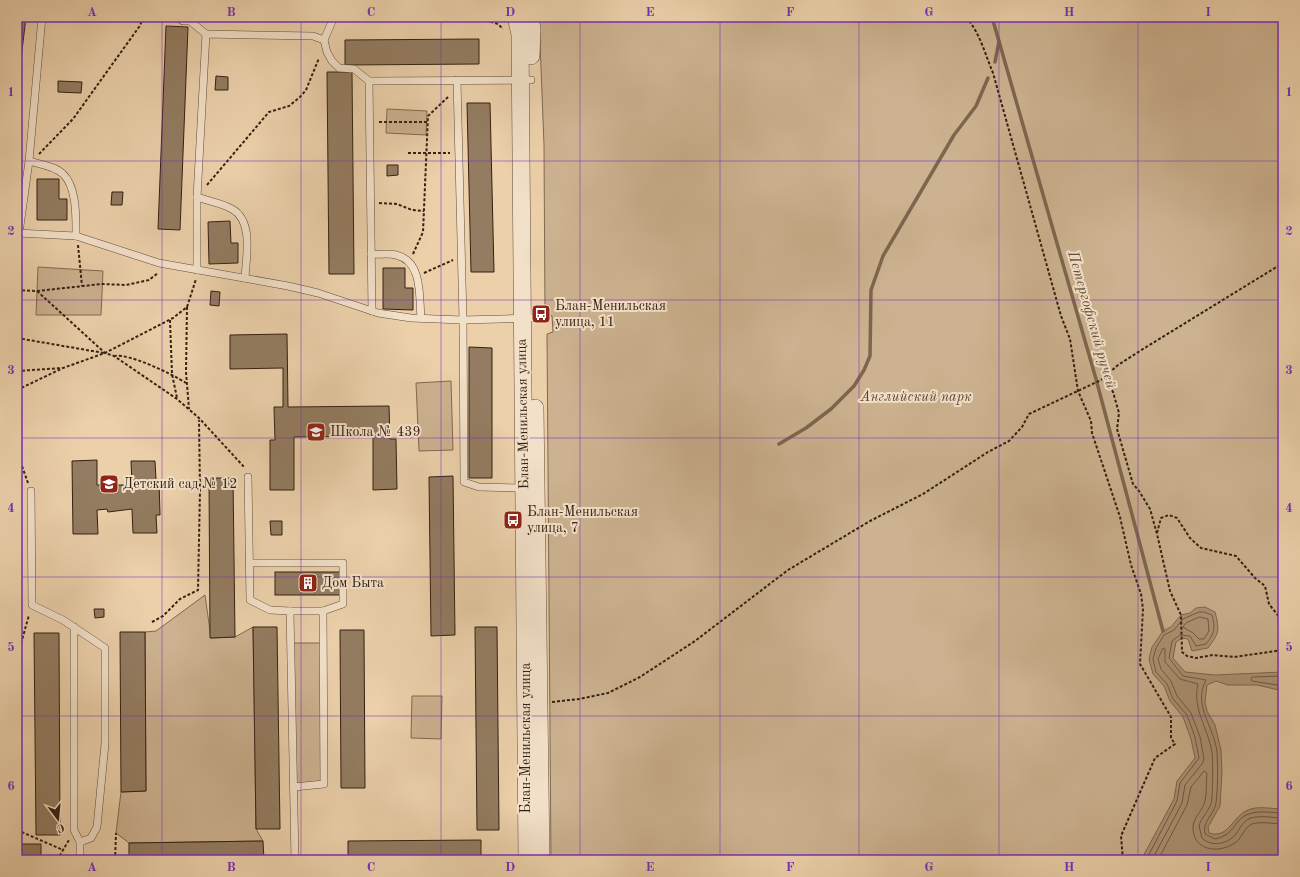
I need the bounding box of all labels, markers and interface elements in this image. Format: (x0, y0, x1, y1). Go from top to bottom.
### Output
text: A (87, 6, 97, 19)
text: B (226, 6, 236, 19)
text: C (367, 6, 375, 19)
text: D (505, 6, 515, 19)
text: E (646, 6, 655, 19)
text: F (786, 6, 795, 19)
text: G (924, 6, 934, 19)
text: H (1064, 6, 1075, 19)
text: I (1205, 6, 1211, 19)
text: 1 (7, 86, 15, 99)
text: 1 (1285, 86, 1293, 99)
text: 2 (7, 225, 15, 238)
text: 2 (1285, 225, 1293, 238)
water label: Петергофский ручей (1064, 249, 1118, 391)
place label: Блан-Менильская улица, 11 (555, 299, 666, 329)
bus stop icon: Блан-Менильская улица, 11 (530, 303, 552, 325)
street label: Блан-Менильская улица (515, 338, 531, 489)
text: 3 (7, 364, 15, 377)
text: 3 (1285, 364, 1293, 377)
park label: Английский парк (859, 390, 972, 405)
school or university icon: Школа № 439 (305, 421, 327, 443)
place label: Школа № 439 (330, 425, 421, 439)
school or university icon: Детский сад № 12 (98, 473, 120, 495)
place label: Детский сад № 12 (123, 477, 237, 491)
text: 4 (7, 502, 15, 515)
text: 4 (1285, 502, 1293, 515)
place label: Блан-Менильская улица, 7 (527, 505, 638, 535)
bus stop icon: Блан-Менильская улица, 7 (502, 509, 524, 531)
building icon: Дом Быта (297, 572, 319, 594)
place label: Дом Быта (322, 576, 384, 590)
text: 5 (7, 641, 15, 654)
text: 5 (1285, 641, 1293, 654)
street label: Блан-Менильская улица (519, 663, 533, 813)
text: 6 (7, 780, 15, 793)
text: 6 (1285, 780, 1293, 793)
north arrow (38, 799, 78, 839)
text: С (55, 821, 65, 833)
text: A (87, 861, 97, 874)
text: B (226, 861, 236, 874)
text: C (367, 861, 375, 874)
text: D (505, 861, 515, 874)
text: E (646, 861, 655, 874)
text: F (786, 861, 795, 874)
text: G (924, 861, 934, 874)
text: H (1064, 861, 1075, 874)
text: I (1205, 861, 1211, 874)

